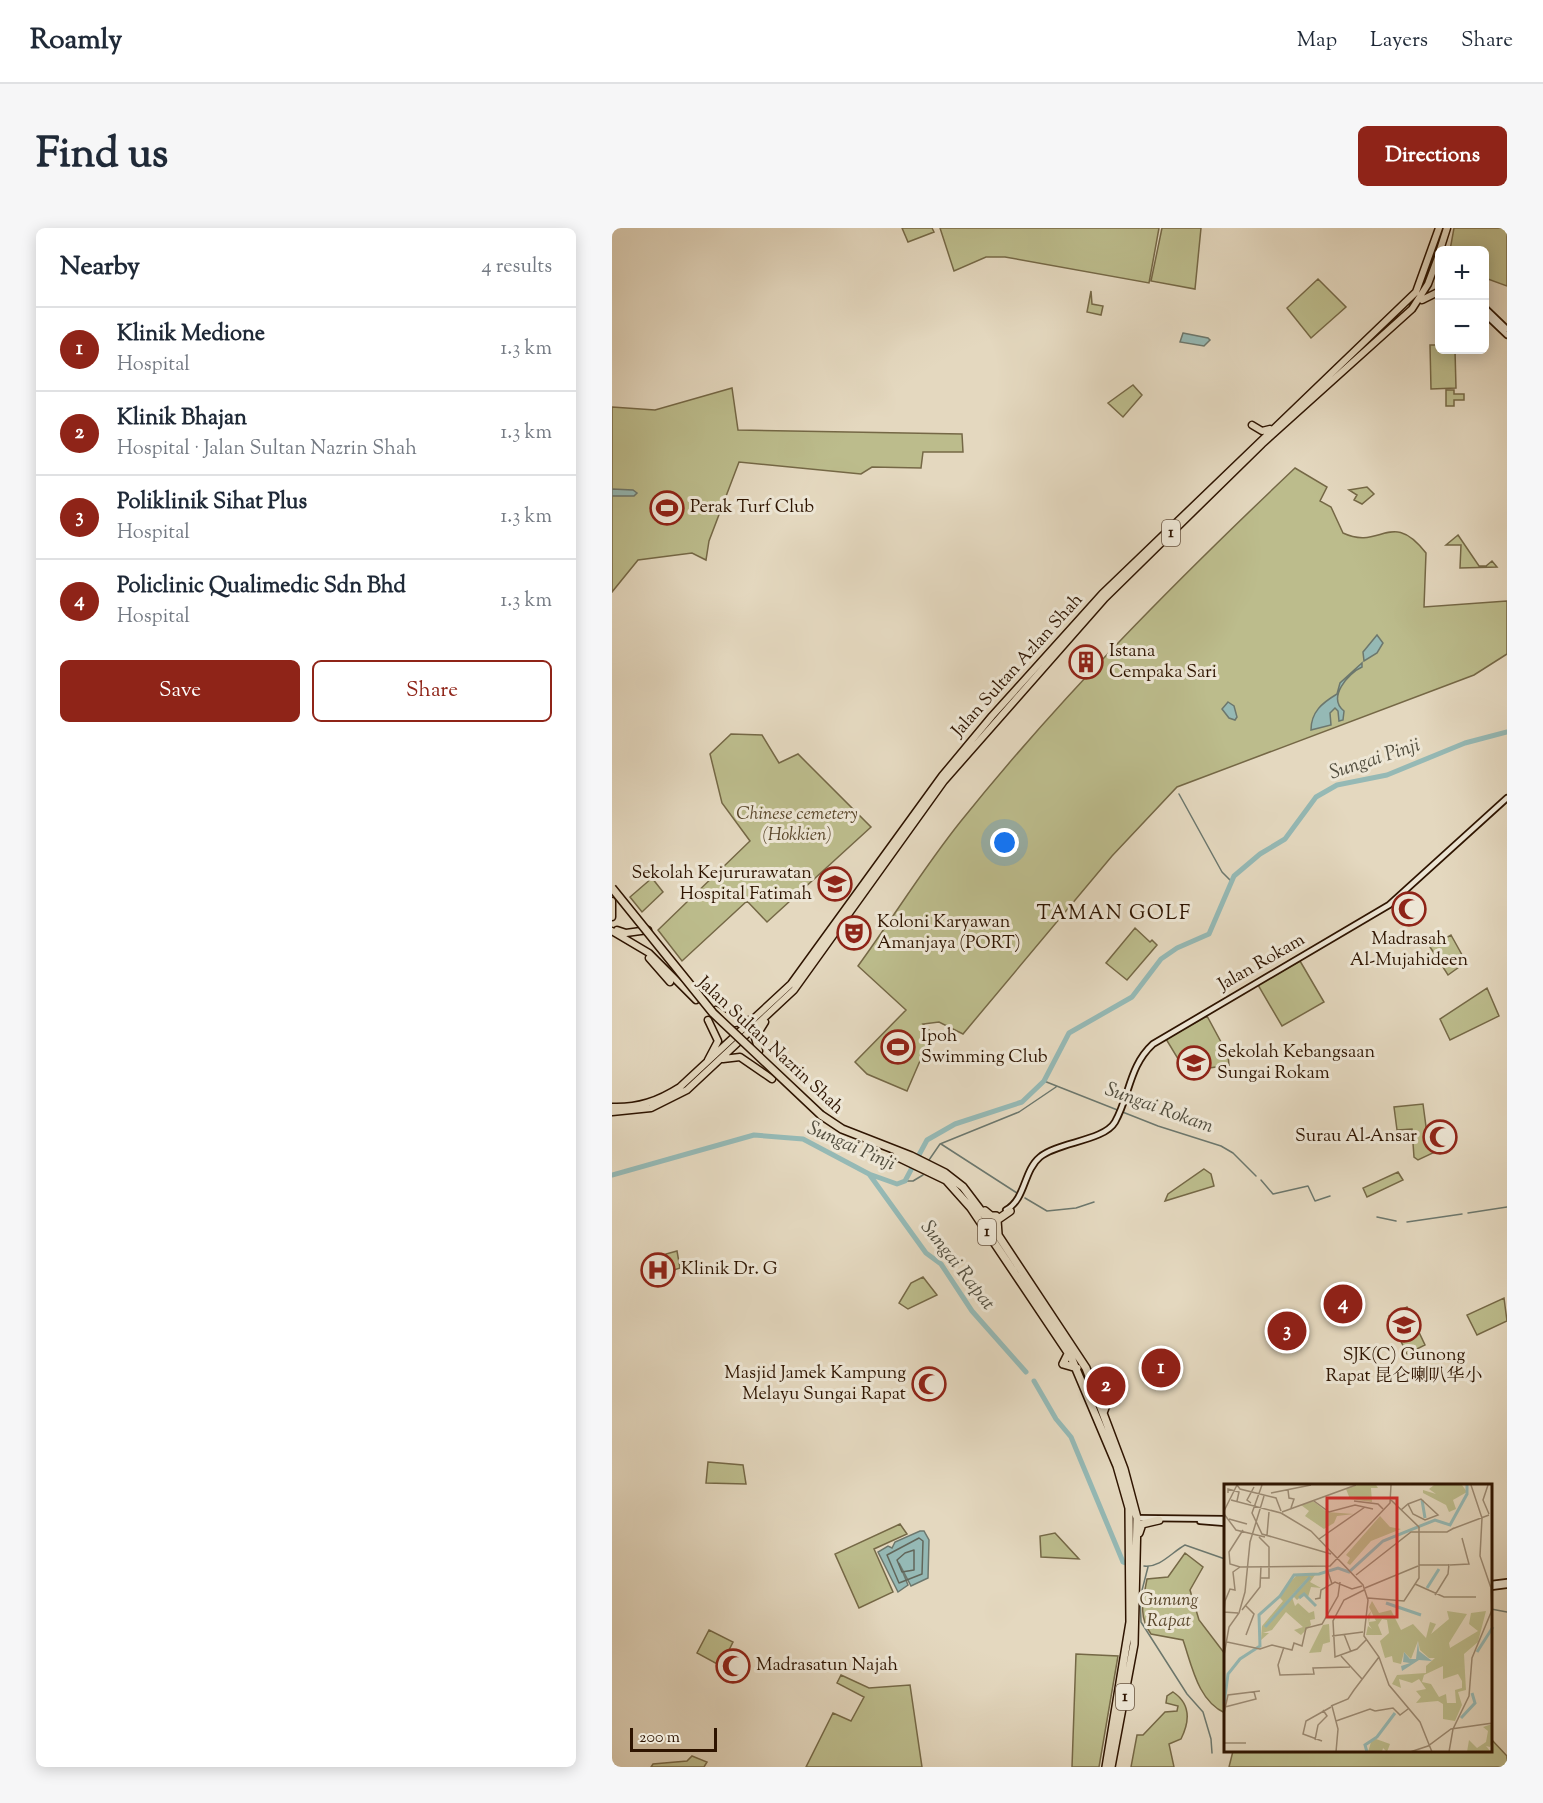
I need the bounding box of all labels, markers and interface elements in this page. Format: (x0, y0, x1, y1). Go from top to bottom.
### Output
text: Roamly (30, 21, 122, 61)
text: Map (1297, 26, 1337, 56)
text: Layers (1370, 26, 1428, 56)
text: Share (1461, 26, 1513, 56)
text: Find us (36, 126, 168, 186)
button: Directions (1358, 126, 1507, 186)
map controls (1435, 246, 1489, 354)
button: + (1435, 246, 1489, 300)
text: Nearby (60, 249, 140, 286)
text: 4 results (481, 253, 552, 282)
button: − (1435, 300, 1489, 354)
text: Klinik Medione (117, 319, 265, 351)
text: 1 (76, 335, 83, 364)
text: 1.3 km (500, 335, 552, 364)
text: Hospital (117, 351, 190, 380)
text: Klinik Bhajan (117, 403, 247, 435)
text: 2 (75, 419, 84, 448)
text: 1.3 km (500, 419, 552, 448)
text: Hospital · Jalan Sultan Nazrin Shah (117, 435, 417, 464)
text: Poliklinik Sihat Plus (117, 487, 307, 519)
sports icon: Perak Turf Club (649, 490, 685, 526)
place label: Perak Turf Club (690, 495, 814, 521)
text: 3 (75, 503, 84, 532)
text: 1.3 km (500, 503, 552, 532)
text: Hospital (117, 519, 190, 548)
road number: 1 (1162, 520, 1180, 546)
text: Policlinic Qualimedic Sdn Bhd (117, 571, 406, 603)
text: 4 (74, 587, 85, 616)
text: 1.3 km (500, 587, 552, 616)
street label: Jalan Sultan Azlan Shah (946, 588, 1090, 744)
text: Hospital (117, 603, 190, 632)
place label: Istana Cempaka Sari (1109, 639, 1217, 686)
building icon: Istana Cempaka Sari (1068, 644, 1104, 680)
button: Save (60, 660, 300, 722)
button: Share (312, 660, 552, 722)
water label: Sungai Pinji (1326, 732, 1424, 788)
park label: Chinese cemetery (Hokkien) (736, 802, 858, 849)
your location (990, 828, 1019, 857)
place label: Sekolah Kejururawatan Hospital Fatimah (632, 861, 812, 908)
school or university icon: Sekolah Kejururawatan Hospital Fatimah (817, 866, 853, 902)
mosque icon: Madrasah Al-Mujahideen (1391, 891, 1427, 927)
district label: TAMAN GOLF (1037, 900, 1191, 929)
place label: Koloni Karyawan Amanjaya (PORT) (877, 910, 1021, 957)
theatre icon: Koloni Karyawan Amanjaya (PORT) (836, 915, 872, 951)
place label: Madrasah Al-Mujahideen (1350, 927, 1469, 974)
street label: Jalan Rokam (1213, 928, 1310, 999)
street label: Jalan Sultan Nazrin Shah (690, 970, 849, 1121)
place label: Ipoh Swimming Club (921, 1024, 1048, 1071)
sports icon: Ipoh Swimming Club (880, 1029, 916, 1065)
place label: Sekolah Kebangsaan Sungai Rokam (1217, 1040, 1375, 1087)
school or university icon: Sekolah Kebangsaan Sungai Rokam (1176, 1045, 1212, 1081)
water label: Sungai Rokam (1101, 1076, 1217, 1142)
water label: Sungai Pinji (802, 1115, 900, 1179)
mosque icon: Surau Al-Ansar (1422, 1119, 1458, 1155)
place label: Surau Al-Ansar (1295, 1124, 1417, 1150)
water label: Sungai Rapat (913, 1215, 1001, 1317)
road number: 1 (978, 1219, 996, 1245)
hospital icon: Klinik Dr. G (640, 1252, 676, 1288)
place label: Klinik Dr. G (681, 1257, 778, 1283)
pin: 4 (1324, 1282, 1362, 1326)
school or university icon: SJK(C) Gunong Rapat 昆仑喇叭华小 (1386, 1307, 1422, 1343)
pin: 3 (1268, 1308, 1306, 1354)
place label: SJK(C) Gunong Rapat 昆仑喇叭华小 (1325, 1343, 1483, 1390)
pin: 1 (1142, 1346, 1180, 1390)
place label: Masjid Jamek Kampung Melayu Sungai Rapat (724, 1361, 906, 1408)
pin: 2 (1086, 1364, 1126, 1408)
mosque icon: Masjid Jamek Kampung Melayu Sungai Rapat (911, 1366, 947, 1402)
inset map (1224, 1484, 1492, 1752)
park label: Gunung Rapat (1139, 1588, 1199, 1635)
mosque icon: Madrasatun Najah (715, 1648, 751, 1684)
place label: Madrasatun Najah (756, 1653, 898, 1679)
road number: 1 (1116, 1684, 1134, 1710)
scale bar (630, 1725, 717, 1752)
text: 200 m (639, 1727, 680, 1750)

